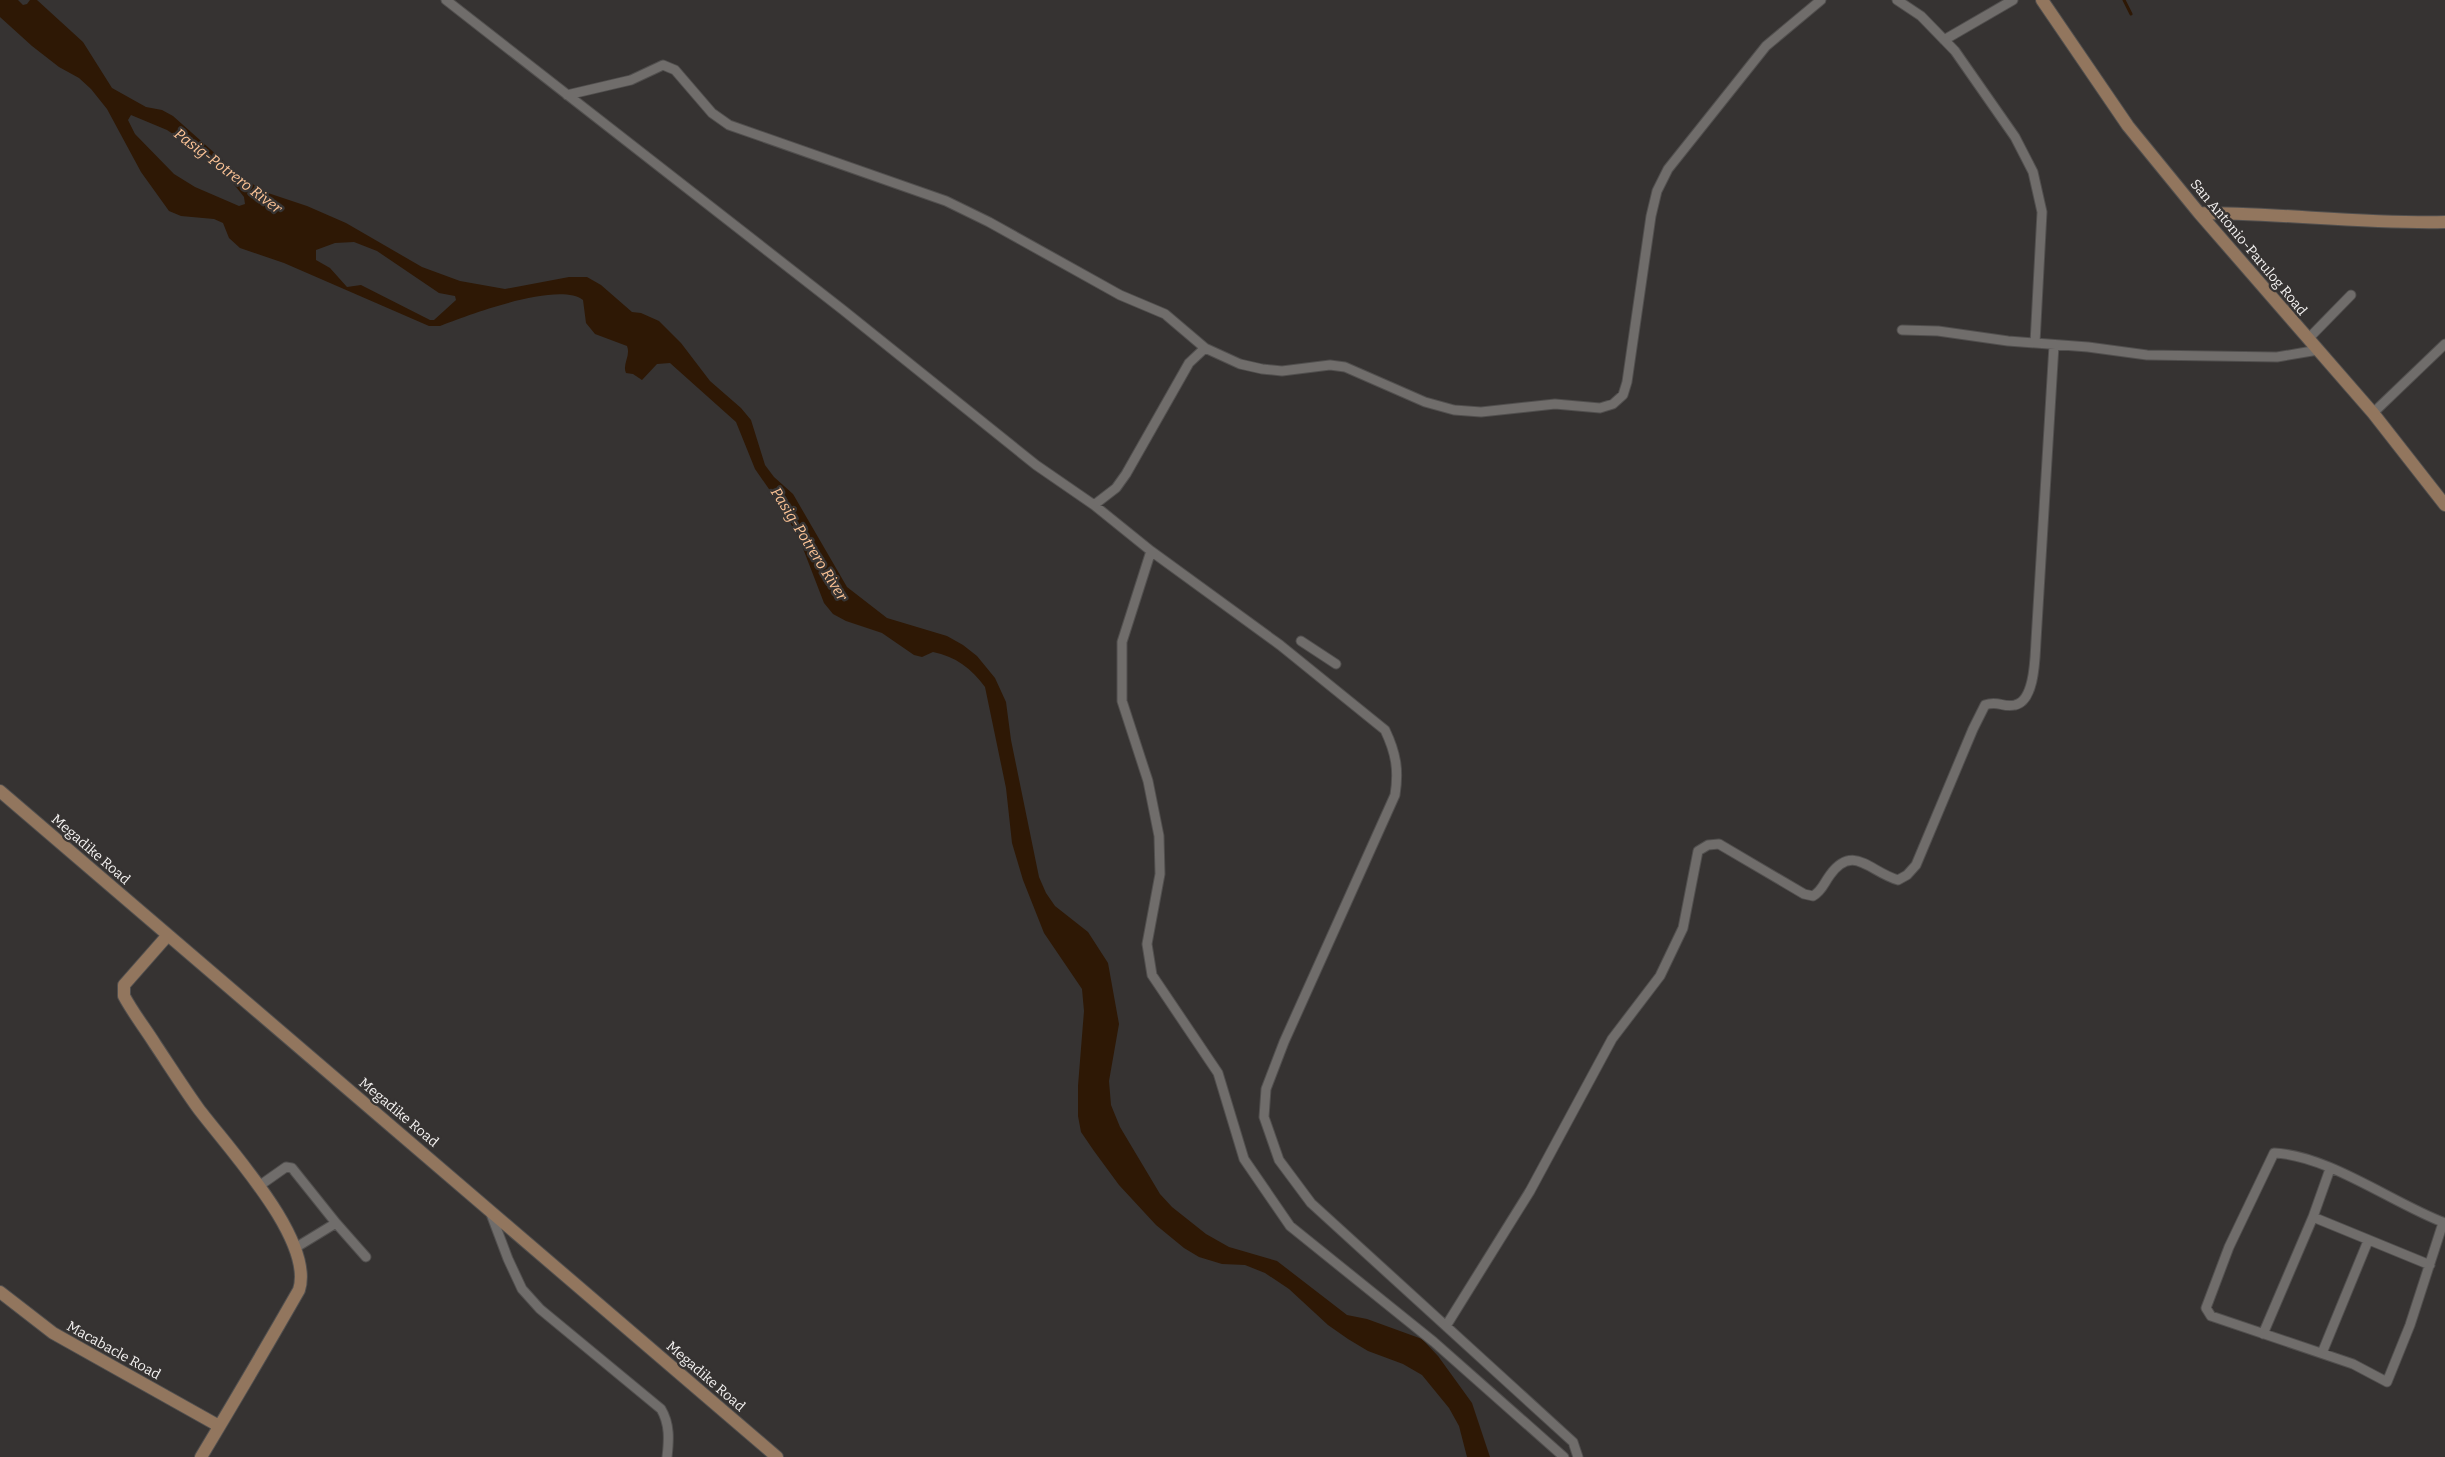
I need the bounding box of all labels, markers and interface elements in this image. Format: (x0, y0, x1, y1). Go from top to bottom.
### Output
water label: Pasig-Potrero River (171, 125, 286, 218)
street label: San Antonio-Parulog Road (2187, 176, 2311, 319)
water label: Pasig-Potrero River (767, 484, 852, 605)
street label: Megadike Road (48, 811, 133, 888)
street label: Megadike Road (355, 1074, 442, 1151)
street label: Macabacle Road (64, 1318, 164, 1383)
street label: Megadike Road (663, 1338, 748, 1415)

